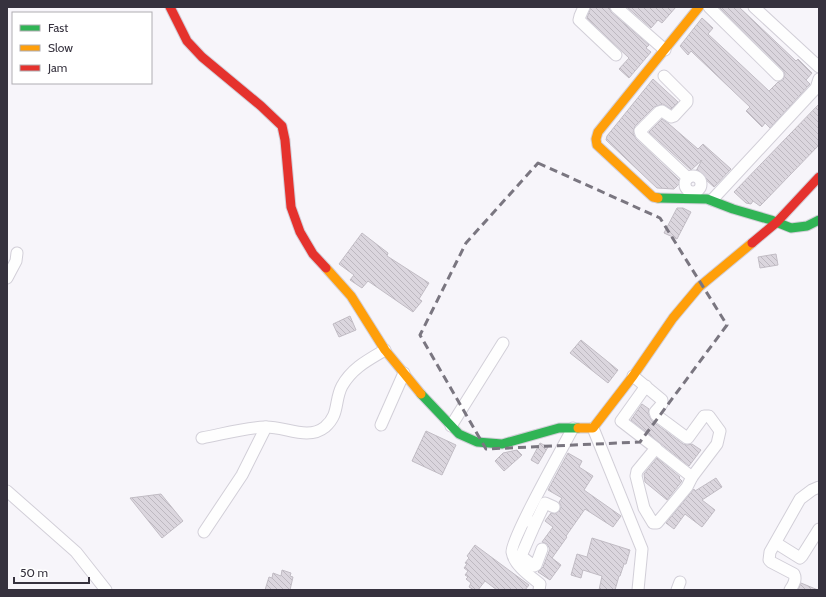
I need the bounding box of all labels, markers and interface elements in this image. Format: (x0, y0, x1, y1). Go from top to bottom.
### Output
legend (12, 12, 152, 84)
text: Fast (48, 20, 68, 35)
text: Slow (48, 40, 73, 55)
text: Jam (47, 60, 67, 75)
scale bar (14, 559, 89, 585)
text: 50 m (20, 565, 48, 580)

